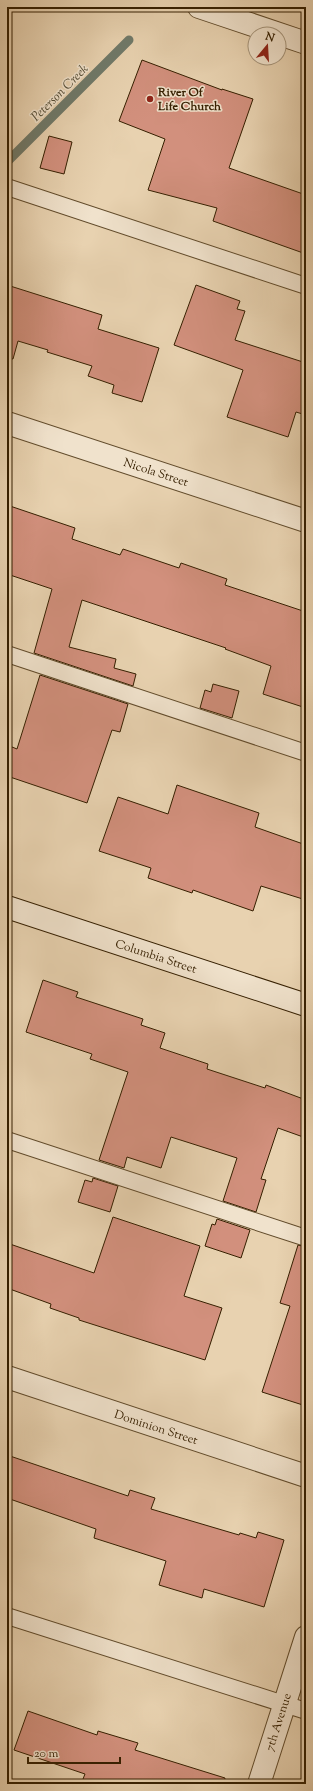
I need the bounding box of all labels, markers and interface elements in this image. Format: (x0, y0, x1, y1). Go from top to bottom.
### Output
north arrow (247, 26, 287, 66)
text: N (262, 28, 277, 46)
water label: Peterson Creek (28, 61, 93, 126)
place label: River Of Life Church (157, 84, 222, 116)
marker: River Of Life Church (145, 94, 155, 104)
street label: Nicola Street (121, 454, 190, 492)
street label: Columbia Street (113, 935, 199, 979)
street label: Dominion Street (112, 1406, 200, 1450)
street label: 7th Avenue (261, 1691, 297, 1754)
scale bar (28, 1739, 120, 1765)
text: 20 m (34, 1745, 59, 1763)

